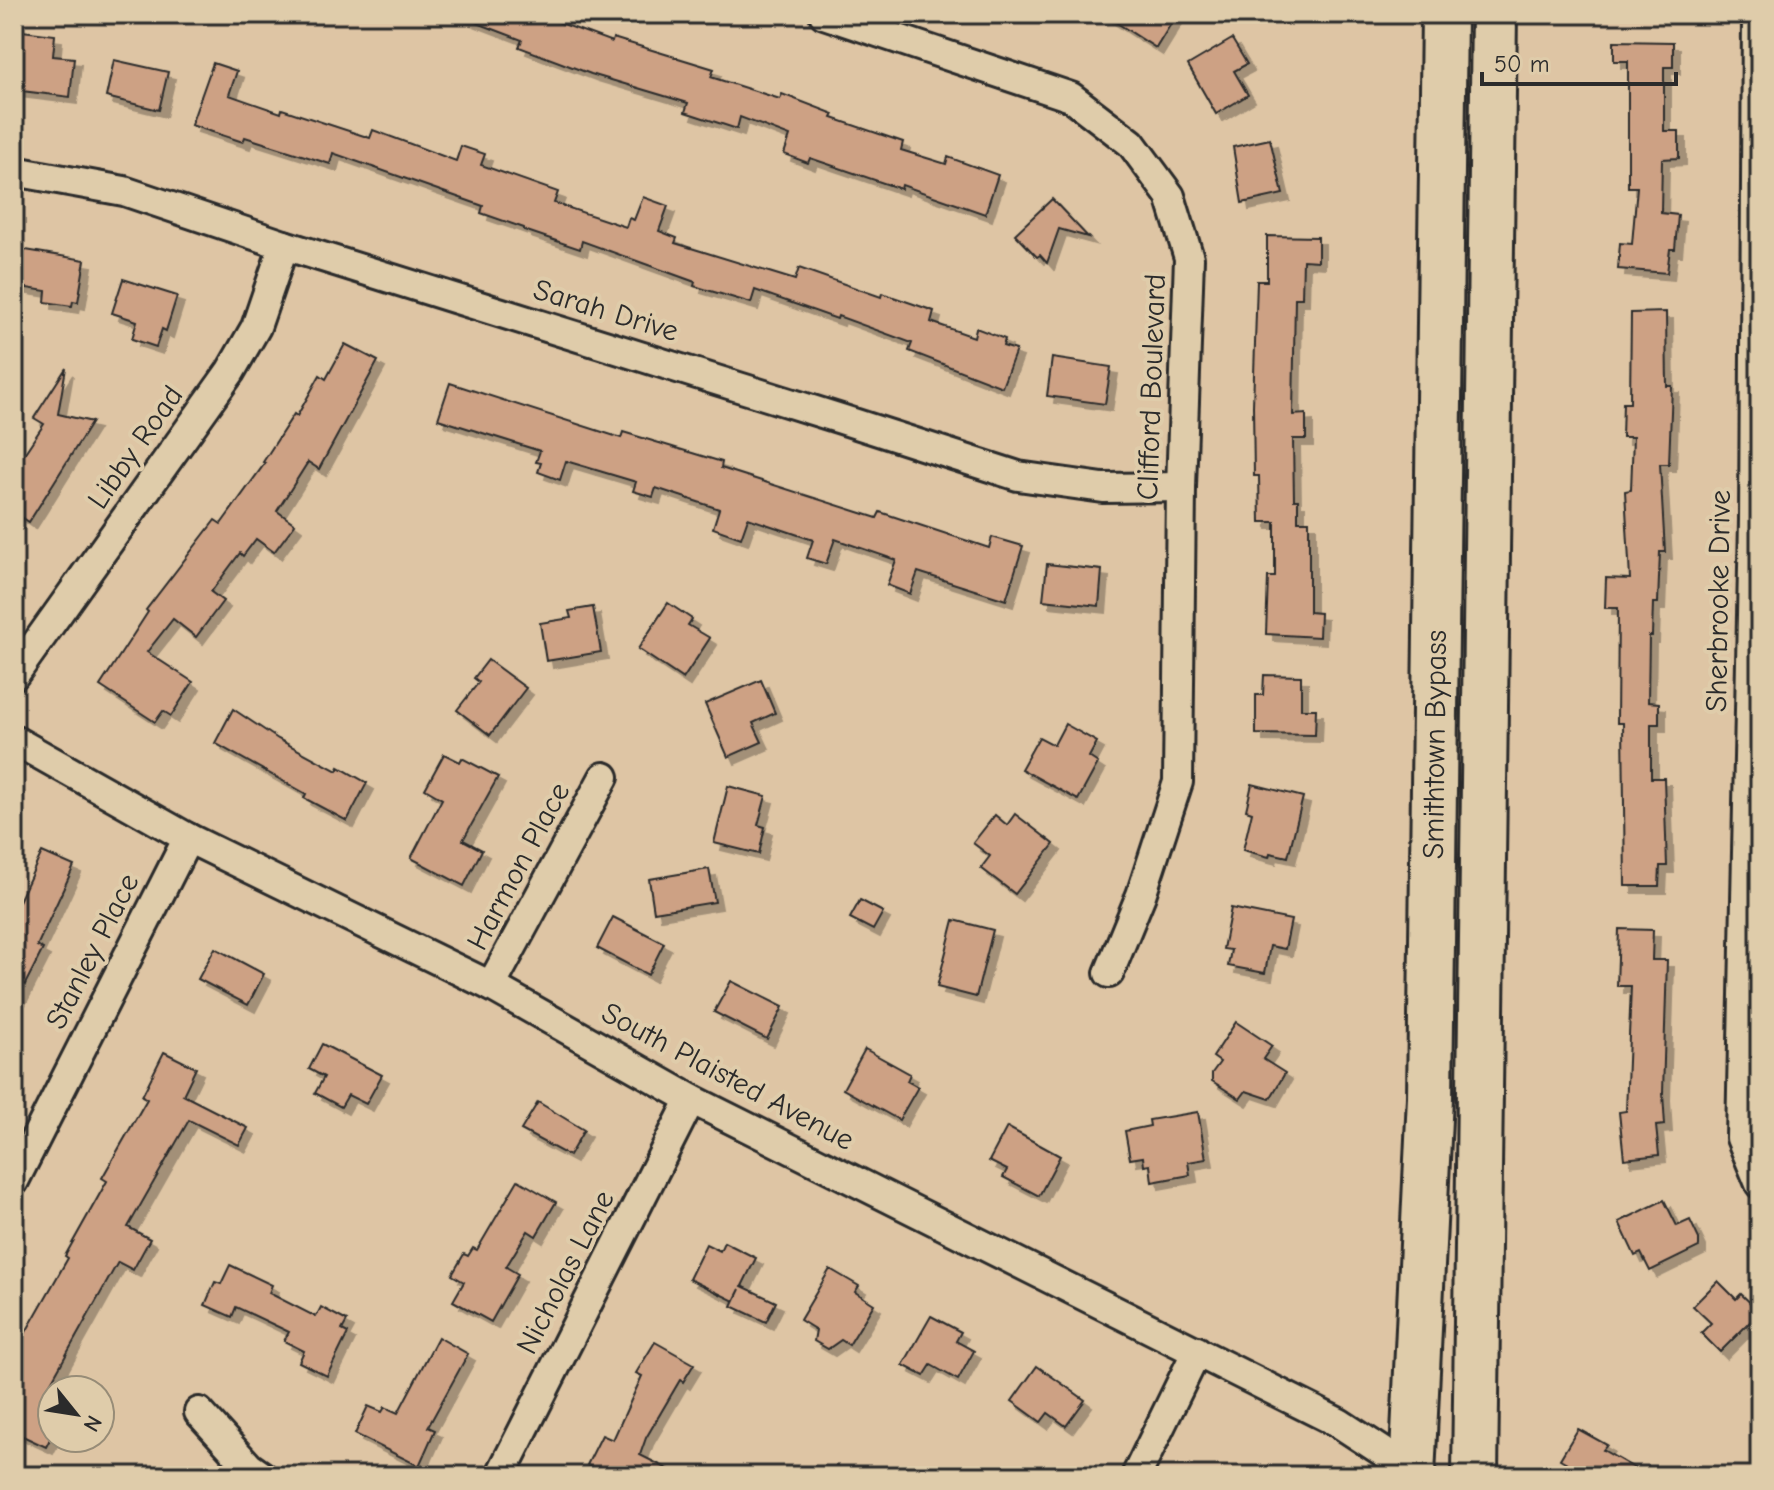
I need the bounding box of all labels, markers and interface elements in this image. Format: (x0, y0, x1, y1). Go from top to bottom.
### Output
scale bar (1482, 36, 1676, 86)
text: 50 m (1494, 50, 1550, 78)
street label: Sarah Drive (529, 272, 682, 349)
street label: Clifford Boulevard (1130, 273, 1173, 501)
street label: Libby Road (80, 379, 190, 515)
street label: Sherbrooke Drive (1699, 490, 1738, 712)
street label: Smithtown Bypass (1416, 630, 1454, 859)
street label: Harmon Place (460, 776, 577, 956)
street label: Stanley Place (38, 868, 147, 1035)
street label: South Plaisted Avenue (596, 995, 860, 1158)
street label: Nicholas Lane (509, 1184, 622, 1360)
north arrow (36, 1374, 116, 1454)
text: N (78, 1411, 107, 1436)

